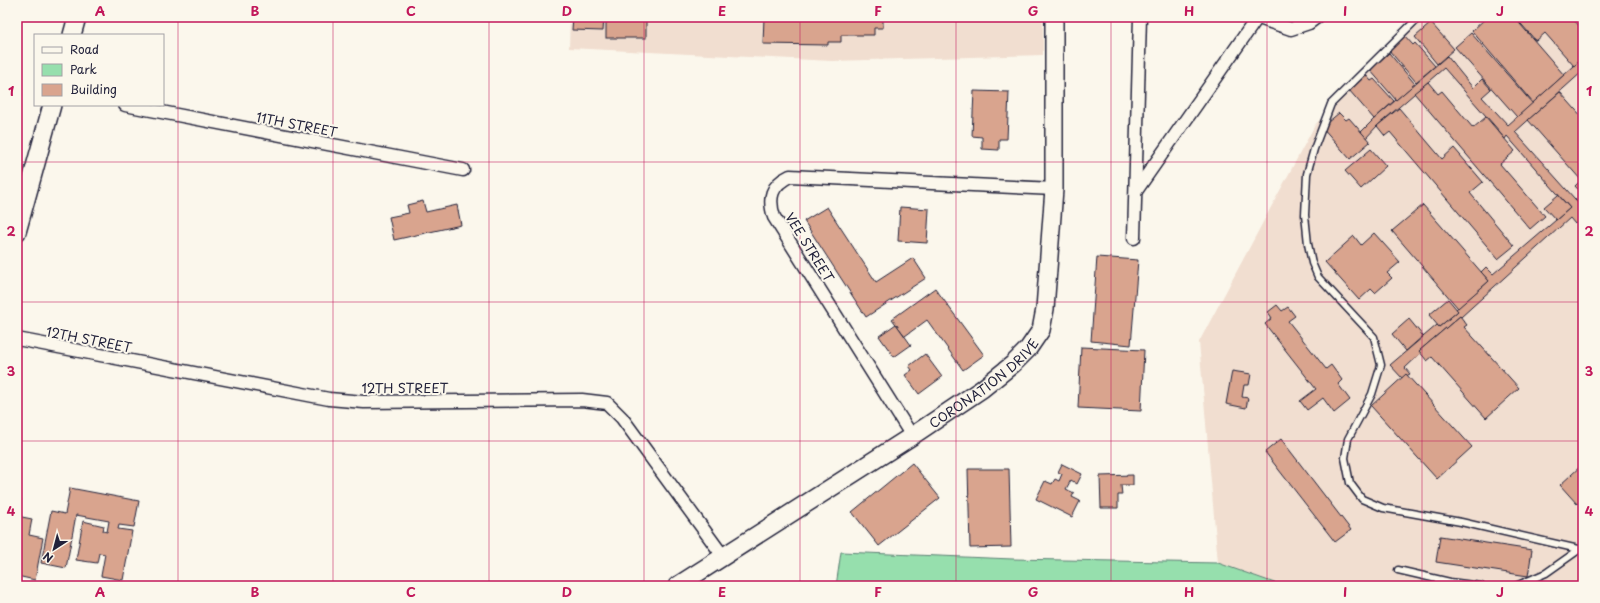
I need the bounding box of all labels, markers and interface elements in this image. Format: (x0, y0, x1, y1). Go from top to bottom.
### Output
text: A (95, 1, 105, 20)
text: B (251, 1, 260, 20)
text: C (406, 1, 416, 20)
text: D (562, 1, 572, 20)
text: E (718, 1, 726, 20)
text: F (874, 1, 882, 20)
text: G (1028, 1, 1038, 20)
text: H (1184, 1, 1194, 20)
text: I (1343, 1, 1347, 20)
text: J (1496, 1, 1504, 20)
legend (34, 34, 164, 106)
text: Road (70, 40, 99, 58)
text: Park (70, 60, 97, 78)
text: Building (70, 80, 117, 98)
text: 1 (8, 81, 14, 100)
text: 1 (1586, 81, 1592, 100)
street label: 11TH STREET (255, 107, 340, 141)
street label: VEE STREET (781, 209, 839, 285)
text: 2 (6, 221, 16, 240)
text: 2 (1584, 221, 1594, 240)
street label: 12TH STREET (44, 321, 134, 357)
street label: CORONATION DRIVE (925, 334, 1042, 432)
text: 3 (7, 361, 16, 380)
text: 3 (1585, 361, 1594, 380)
street label: 12TH STREET (362, 378, 449, 397)
text: 4 (7, 501, 16, 520)
text: 4 (1585, 501, 1594, 520)
north arrow (34, 529, 74, 569)
text: N (39, 548, 56, 567)
text: A (95, 582, 105, 601)
text: B (251, 582, 260, 601)
text: C (406, 582, 416, 601)
text: D (562, 582, 572, 601)
text: E (718, 582, 726, 601)
text: F (874, 582, 882, 601)
text: G (1028, 582, 1038, 601)
text: H (1184, 582, 1194, 601)
text: I (1343, 582, 1347, 601)
text: J (1496, 582, 1504, 601)

